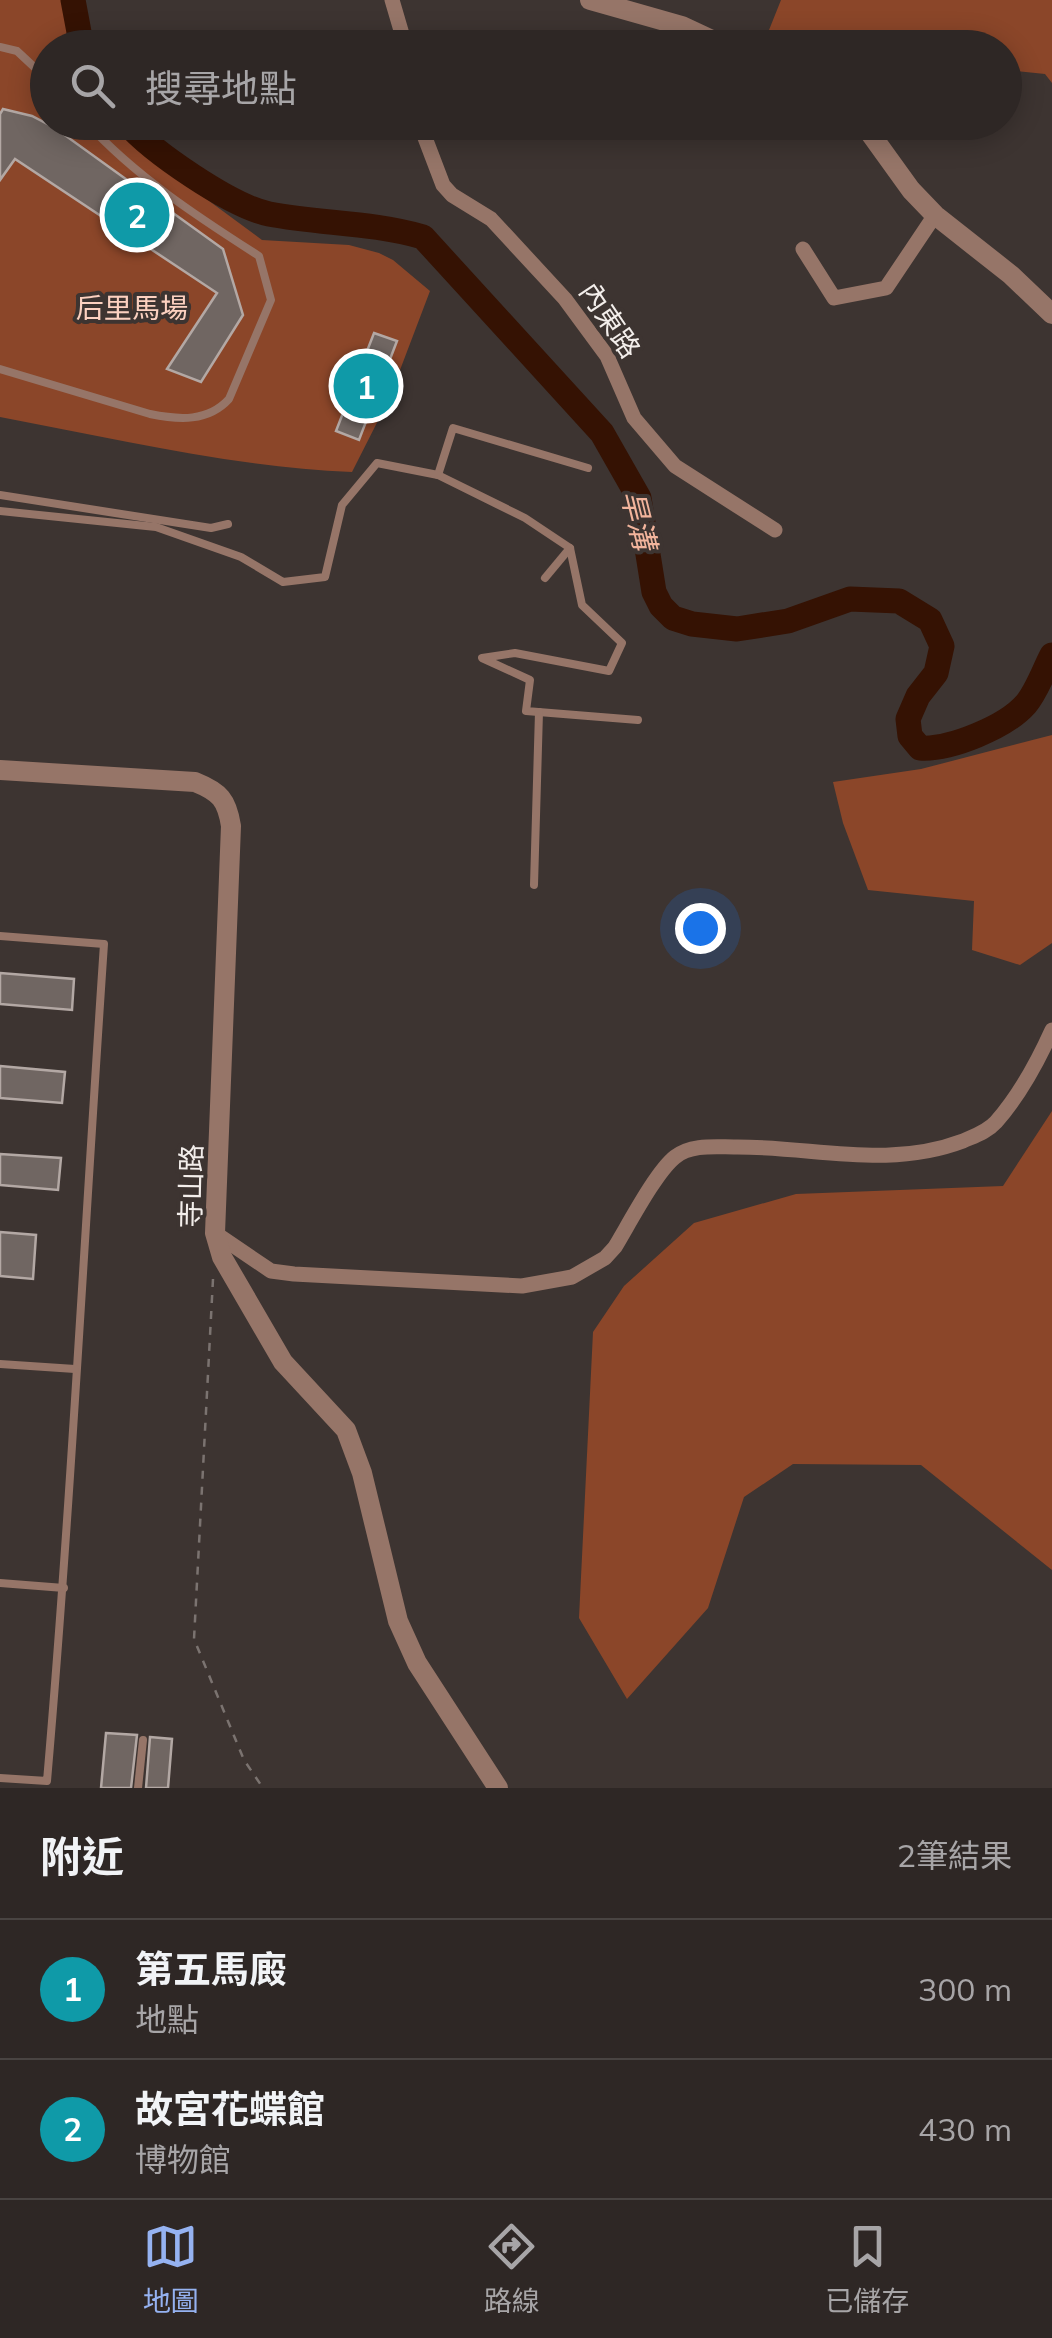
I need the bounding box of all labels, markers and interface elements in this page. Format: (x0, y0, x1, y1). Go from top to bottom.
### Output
search box (30, 30, 1022, 140)
icon: search (65, 58, 120, 113)
text: 搜尋地點 (145, 64, 297, 112)
pin: 2 (104, 178, 170, 252)
street label: 內東路 (572, 275, 648, 364)
park label: 后里馬場 (76, 290, 188, 325)
pin: 1 (334, 348, 398, 424)
water label: 旱溝 (613, 486, 666, 557)
your location (675, 903, 726, 954)
street label: 寺山路 (172, 1144, 209, 1228)
text: 附近 (40, 1830, 124, 1883)
text: 2筆結果 (897, 1835, 1012, 1875)
text: 第五馬廄 (135, 1945, 287, 1993)
text: 1 (63, 1969, 82, 2009)
text: 300 m (918, 1969, 1012, 2009)
text: 地點 (135, 1999, 199, 2039)
text: 故宮花蝶館 (135, 2085, 325, 2133)
text: 2 (63, 2109, 82, 2149)
text: 430 m (918, 2109, 1012, 2149)
text: 博物館 (135, 2139, 231, 2179)
tab: 地圖 (143, 2219, 199, 2319)
tab: 路線 (484, 2219, 540, 2319)
tab: 已儲存 (825, 2219, 909, 2319)

